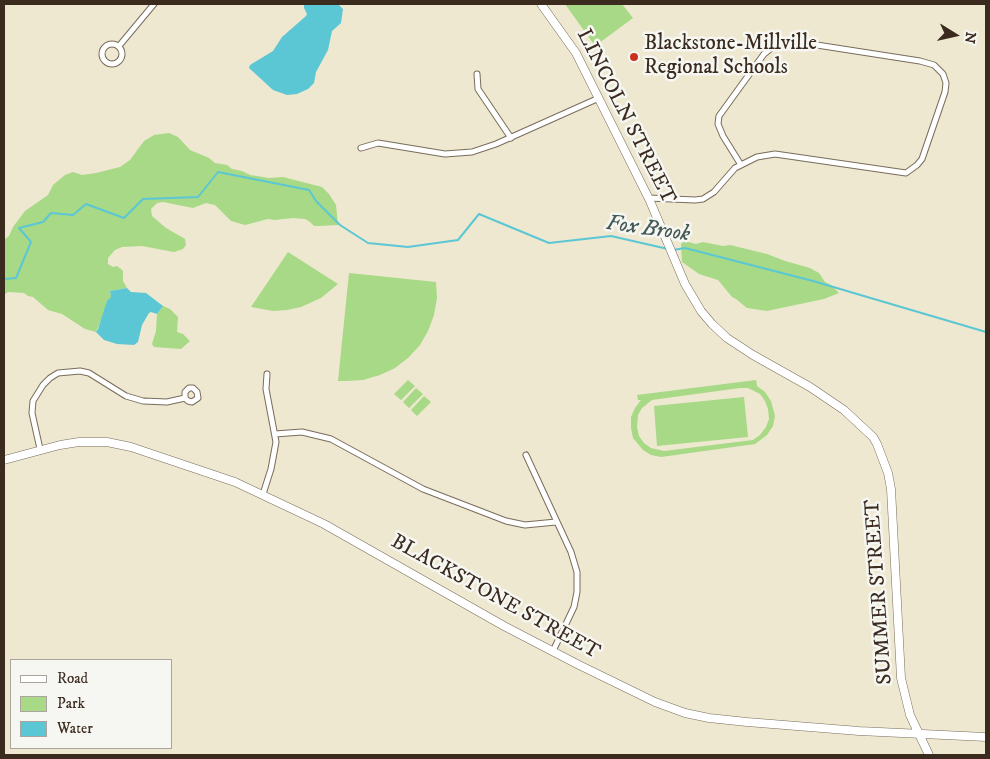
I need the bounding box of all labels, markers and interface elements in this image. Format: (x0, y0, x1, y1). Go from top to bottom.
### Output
north arrow (930, 10, 980, 60)
street label: LINCOLN STREET (570, 25, 680, 209)
text: N (960, 30, 980, 45)
place label: Blackstone-Millville Regional Schools (644, 32, 817, 82)
marker: Blackstone-Millville Regional Schools (628, 51, 640, 63)
water label: Fox Brook (604, 211, 692, 249)
street label: SUMMER STREET (861, 499, 899, 685)
street label: BLACKSTONE STREET (386, 530, 604, 666)
legend (10, 659, 172, 749)
text: Road (57, 669, 88, 688)
text: Park (57, 694, 85, 713)
text: Water (57, 719, 93, 738)

